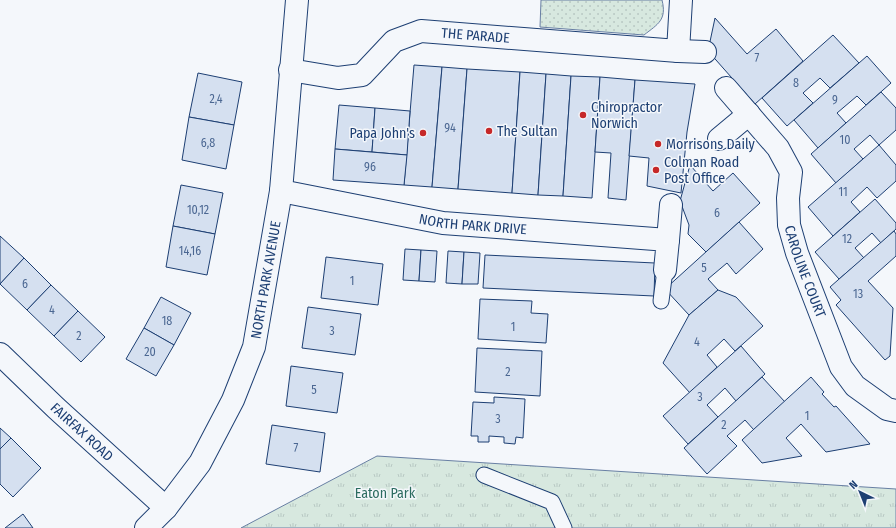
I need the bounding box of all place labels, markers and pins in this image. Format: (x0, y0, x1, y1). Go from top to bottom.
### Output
place label: Chiropractor Norwich (591, 99, 662, 132)
marker: Chiropractor Norwich (578, 110, 588, 120)
place label: The Sultan (497, 123, 558, 140)
place label: Papa John's (350, 125, 415, 142)
marker: The Sultan (484, 126, 494, 136)
marker: Papa John's (418, 128, 428, 138)
place label: Morrisons Daily (666, 136, 756, 153)
marker: Morrisons Daily (653, 139, 663, 149)
place label: Colman Road Post Office (664, 154, 739, 187)
marker: Colman Road Post Office (651, 165, 661, 175)

